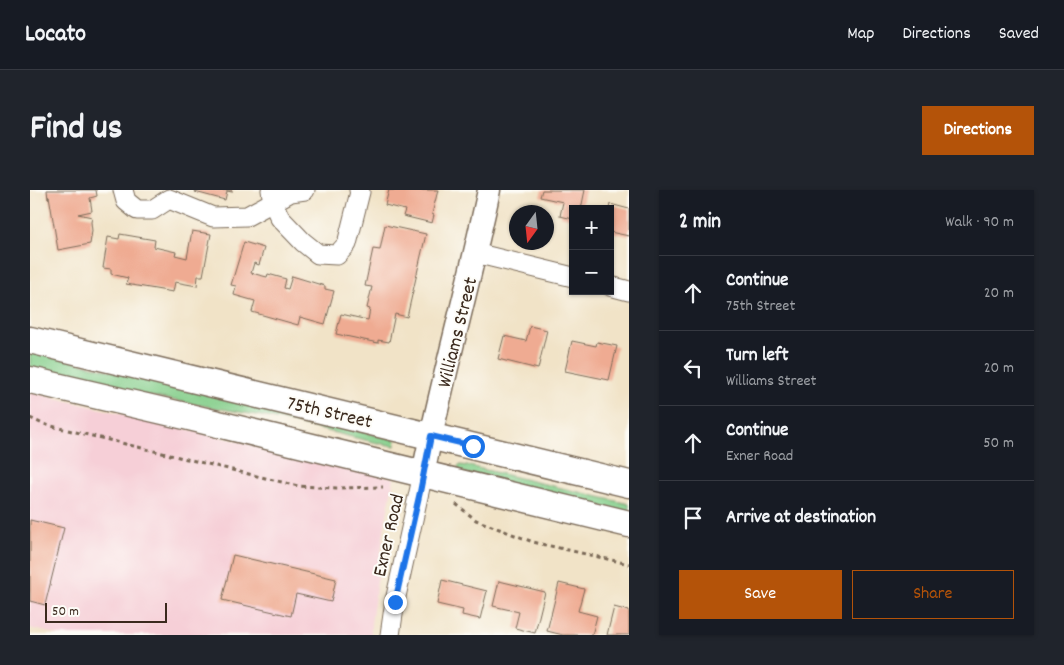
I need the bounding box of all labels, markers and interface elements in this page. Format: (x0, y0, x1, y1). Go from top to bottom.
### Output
text: Locato (25, 18, 86, 52)
text: Map (847, 22, 874, 47)
text: Directions (902, 22, 971, 47)
text: Saved (999, 22, 1039, 47)
text: Find us (30, 105, 122, 155)
button: Directions (922, 106, 1034, 155)
north arrow (509, 205, 554, 250)
map controls (569, 205, 614, 295)
button: + (569, 205, 614, 250)
text: 2 min (679, 208, 721, 238)
text: Walk · 90 m (945, 211, 1014, 234)
button: − (569, 250, 614, 295)
text: Continue (726, 268, 788, 295)
street label: Williams Street (432, 274, 486, 391)
icon: ahead (679, 279, 707, 307)
text: 20 m (984, 282, 1014, 305)
text: 75th Street (726, 295, 795, 318)
text: Turn left (726, 343, 789, 370)
icon: left (679, 354, 707, 382)
text: 20 m (984, 357, 1014, 380)
text: Williams Street (726, 370, 816, 393)
street label: 75th Street (284, 391, 375, 437)
text: Continue (726, 418, 788, 445)
icon: ahead (679, 429, 707, 457)
text: 50 m (983, 432, 1014, 455)
route start (462, 435, 485, 458)
text: Exner Road (726, 445, 793, 468)
street label: Exner Road (367, 492, 413, 580)
icon: arrive (679, 504, 707, 532)
text: Arrive at destination (726, 505, 876, 532)
button: Save (679, 570, 842, 619)
button: Share (852, 570, 1014, 619)
route end (384, 591, 407, 614)
scale bar (45, 600, 168, 623)
text: 50 m (52, 602, 79, 622)

